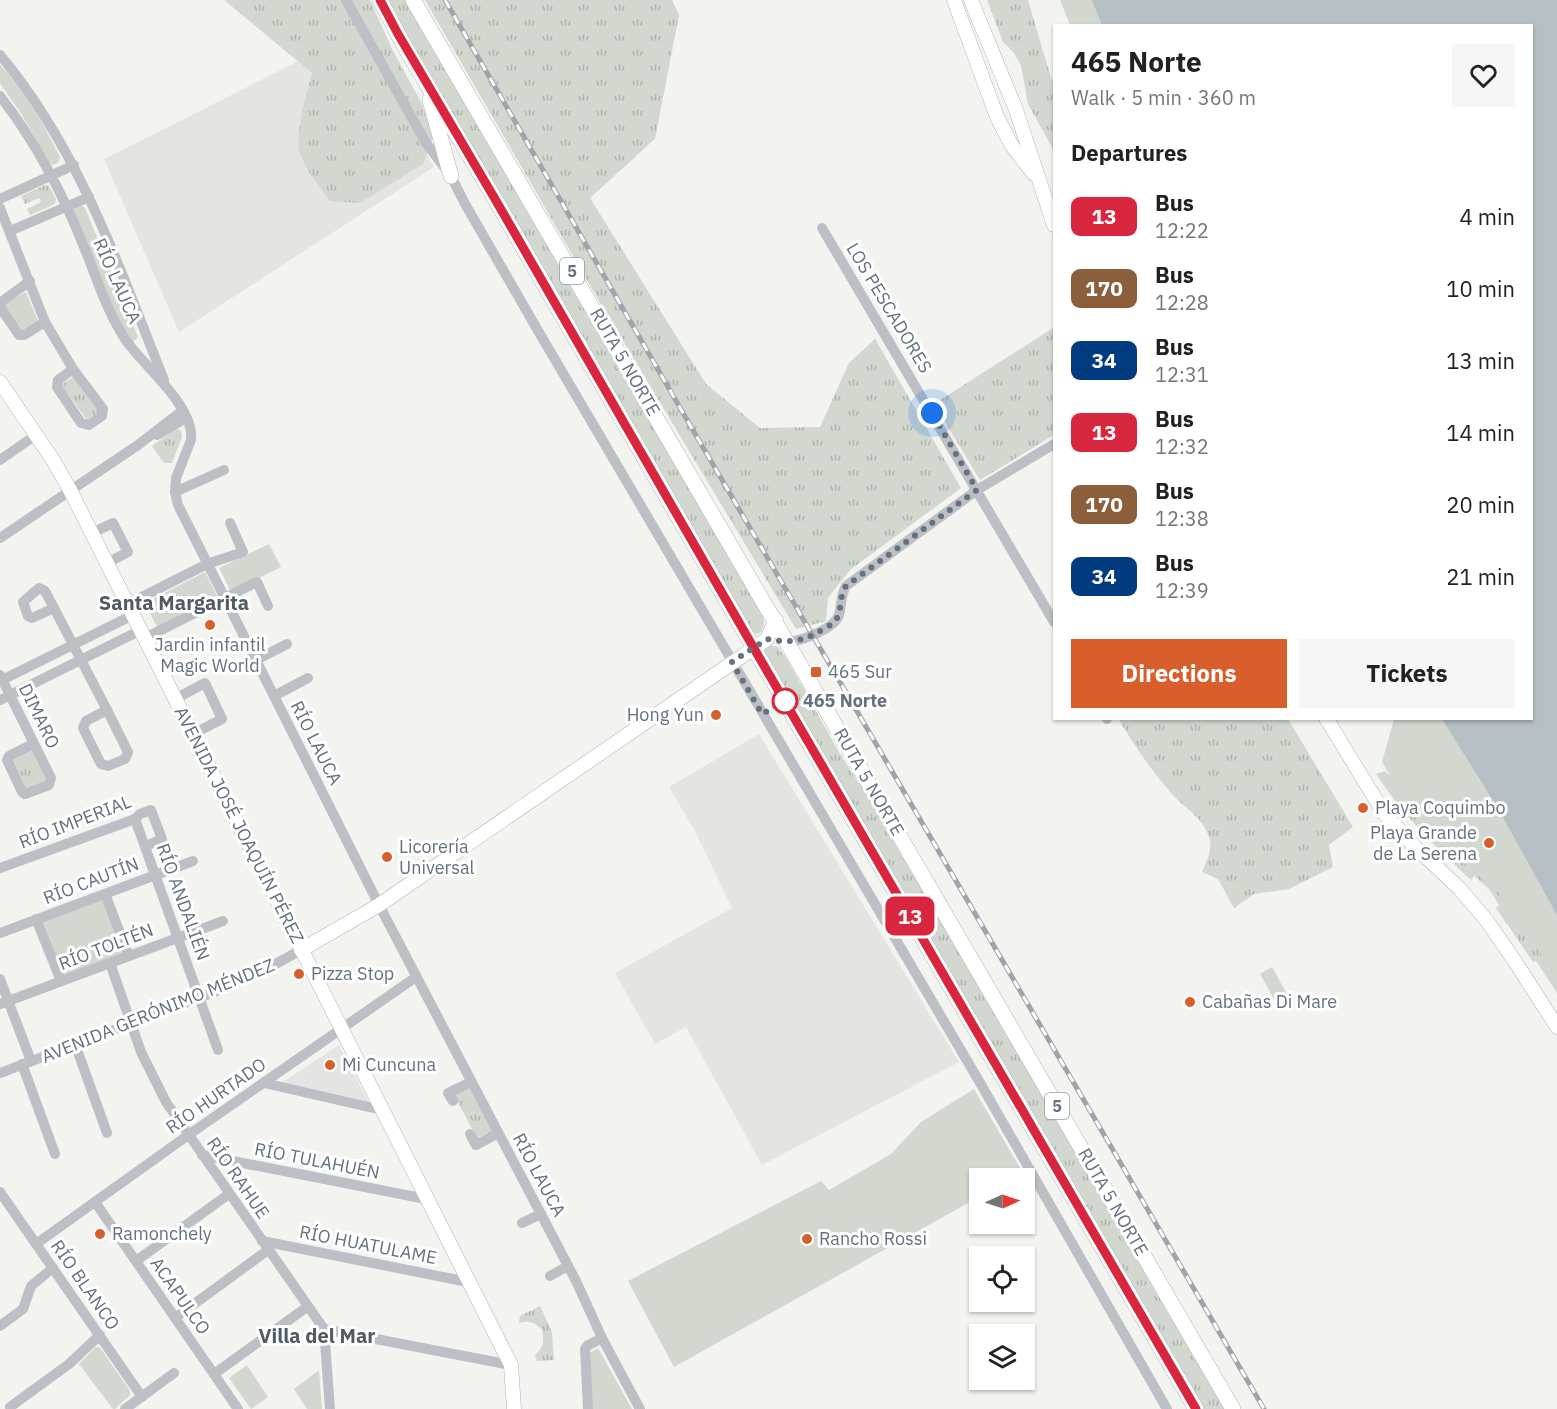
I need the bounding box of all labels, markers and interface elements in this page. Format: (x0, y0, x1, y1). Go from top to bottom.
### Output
text: 465 Norte (1071, 43, 1202, 80)
button: heart (1452, 44, 1515, 107)
text: Walk · 5 min · 360 m (1071, 84, 1256, 111)
text: Departures (1071, 138, 1187, 167)
text: Bus (1155, 188, 1194, 217)
text: 13 (1091, 202, 1117, 230)
text: 4 min (1459, 202, 1515, 231)
text: 12:22 (1155, 217, 1209, 244)
street label: RÍO LAUCA (88, 234, 147, 328)
street label: LOS PESCADORES (842, 238, 937, 377)
road number: 5 (560, 258, 584, 284)
text: Bus (1155, 260, 1194, 289)
text: 170 (1085, 274, 1123, 302)
text: 10 min (1446, 274, 1515, 303)
text: 12:28 (1155, 289, 1209, 316)
street label: RUTA 5 NORTE (585, 304, 666, 420)
text: Bus (1155, 332, 1194, 361)
text: 34 (1091, 346, 1117, 374)
text: 13 min (1446, 346, 1515, 375)
text: 12:31 (1155, 361, 1209, 388)
your location (917, 398, 947, 428)
text: Bus (1155, 404, 1194, 433)
text: 13 (1091, 418, 1117, 446)
text: 14 min (1446, 418, 1515, 447)
text: 12:32 (1155, 433, 1209, 460)
text: Bus (1155, 476, 1194, 505)
text: 170 (1085, 490, 1123, 518)
text: 20 min (1446, 490, 1515, 519)
text: 12:38 (1155, 505, 1209, 532)
text: Bus (1155, 548, 1194, 577)
text: 34 (1091, 562, 1117, 590)
text: 21 min (1446, 562, 1515, 591)
text: 12:39 (1155, 577, 1209, 604)
district label: Santa Margarita (99, 589, 249, 616)
marker: Jardin infantil Magic World (203, 618, 217, 632)
place label: Jardin infantil Magic World (155, 633, 266, 677)
button: Directions (1071, 639, 1287, 708)
button: Tickets (1299, 639, 1515, 708)
place label: 465 Sur (828, 660, 892, 683)
marker: 465 Sur (809, 665, 823, 679)
street label: DIMARO (14, 679, 65, 752)
marker: 465 Norte (772, 688, 798, 714)
place label: 465 Norte (803, 689, 887, 712)
street label: RÍO LAUCA (285, 697, 348, 789)
street label: AVENIDA JOSÉ JOAQUÍN PÉREZ (170, 702, 309, 947)
place label: Hong Yun (627, 703, 704, 726)
marker: Hong Yun (709, 708, 723, 722)
street label: RUTA 5 NORTE (829, 724, 910, 840)
street label: RÍO IMPERIAL (16, 790, 134, 853)
place label: Playa Coquimbo (1375, 796, 1506, 819)
marker: Playa Coquimbo (1356, 801, 1370, 815)
place label: Playa Grande de La Serena (1370, 821, 1477, 865)
place label: Licorería Universal (399, 835, 475, 879)
marker: Playa Grande de La Serena (1482, 836, 1496, 850)
street label: RÍO ANDALIÉN (152, 840, 215, 963)
marker: Licorería Universal (380, 850, 394, 864)
street label: RÍO CAUTÍN (40, 852, 142, 909)
line badge: 13 (883, 896, 937, 936)
text: 13 (897, 902, 923, 930)
street label: RÍO TOLTÉN (55, 918, 156, 975)
street label: AVENIDA GERÓNIMO MÉNDEZ (38, 953, 278, 1068)
place label: Pizza Stop (311, 962, 394, 985)
marker: Pizza Stop (292, 967, 306, 981)
place label: Cabañas Di Mare (1202, 990, 1337, 1013)
marker: Cabañas Di Mare (1183, 995, 1197, 1009)
street label: RÍO HURTADO (161, 1053, 270, 1139)
place label: Mi Cuncuna (342, 1053, 436, 1076)
marker: Mi Cuncuna (323, 1058, 337, 1072)
road number: 5 (1045, 1093, 1069, 1119)
street label: RÍO LAUCA (508, 1129, 571, 1221)
street label: RÍO RAHUE (202, 1133, 275, 1223)
street label: RÍO TULAHUÉN (252, 1137, 382, 1184)
street label: RUTA 5 NORTE (1073, 1144, 1154, 1260)
north arrow (969, 1168, 1035, 1234)
map controls (969, 1168, 1035, 1390)
street label: RÍO HUATULAME (298, 1220, 439, 1269)
place label: Ramonchely (112, 1222, 212, 1245)
marker: Ramonchely (93, 1227, 107, 1241)
place label: Rancho Rossi (819, 1227, 927, 1250)
marker: Rancho Rossi (800, 1232, 814, 1246)
street label: RÍO BLANCO (46, 1235, 125, 1334)
button: locate (969, 1246, 1035, 1312)
street label: ACAPULCO (145, 1253, 215, 1339)
district label: Villa del Mar (259, 1322, 375, 1349)
button: layers (969, 1324, 1035, 1390)

